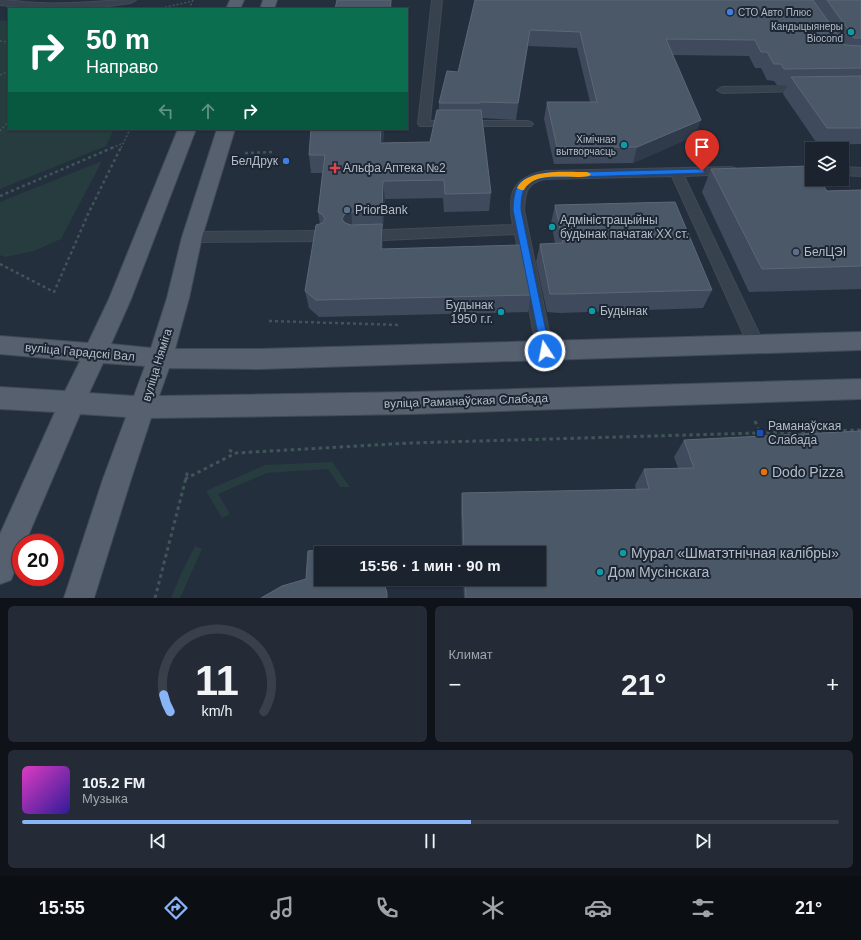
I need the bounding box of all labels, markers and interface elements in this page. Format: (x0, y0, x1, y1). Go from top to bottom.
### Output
marker: СТО Авто Плюс (725, 7, 735, 17)
place label: СТО Авто Плюс (738, 7, 811, 18)
place label: Кандыцыянеры Biocond (771, 21, 843, 44)
icon: right (20, 24, 72, 76)
text: 50 m (86, 24, 150, 55)
marker: Кандыцыянеры Biocond (846, 27, 856, 37)
text: Направо (86, 57, 158, 77)
icon: left (155, 100, 177, 122)
icon: ahead (197, 100, 219, 122)
icon: right (239, 100, 261, 122)
pin (685, 130, 719, 171)
place label: Хімічная вытворчасць (556, 134, 616, 157)
icon: arrive (691, 136, 713, 158)
marker: Хімічная вытворчасць (619, 140, 629, 150)
map controls (805, 142, 849, 186)
button: layers (805, 142, 849, 186)
place label: БелДрук (231, 154, 279, 168)
marker: БелДрук (281, 156, 291, 166)
place label: Альфа Аптека №2 (343, 161, 446, 175)
marker: Альфа Аптека №2 (330, 163, 340, 173)
place label: PriorBank (355, 203, 409, 217)
marker: PriorBank (342, 205, 352, 215)
place label: Адміністрацыйны будынак пачатак XX ст. (560, 213, 689, 241)
marker: Адміністрацыйны будынак пачатак XX ст. (547, 222, 557, 232)
place label: БелЦЭІ (804, 245, 846, 259)
marker: БелЦЭІ (791, 247, 801, 257)
place label: Будынак 1950 г.г. (446, 298, 494, 326)
place label: Будынак (600, 304, 648, 318)
marker: Будынак (587, 306, 597, 316)
marker: Будынак 1950 г.г. (496, 307, 506, 317)
street label: вуліца Няміга (139, 327, 175, 403)
position arrow (524, 330, 566, 372)
street label: вуліца Гарадскі Вал (25, 340, 135, 364)
street label: вуліца Раманаўская Слабада (384, 391, 549, 411)
place label: Раманаўская Слабада (768, 419, 841, 447)
marker: Раманаўская Слабада (755, 428, 765, 438)
place label: Dodo Pizza (772, 464, 844, 480)
marker: Dodo Pizza (759, 467, 769, 477)
speed limit sign: 20 (12, 534, 64, 586)
place label: Мурал «Шматэтнічная калібры» (631, 545, 839, 561)
marker: Мурал «Шматэтнічная калібры» (618, 548, 628, 558)
text: 15:56 · 1 мин · 90 m (359, 557, 501, 574)
place label: Дом Мусінскага (608, 564, 709, 580)
marker: Дом Мусінскага (595, 567, 605, 577)
text: Климат (449, 647, 493, 662)
text: 11 (195, 657, 239, 704)
text: 21° (621, 668, 666, 701)
text: − (449, 672, 461, 697)
text: + (826, 672, 839, 697)
text: km/h (202, 703, 233, 719)
text: 105.2 FM (82, 774, 145, 791)
text: Музыка (82, 791, 128, 806)
icon: previous (147, 830, 169, 852)
icon: pause (419, 830, 441, 852)
icon: next (692, 830, 714, 852)
icon: directions (162, 894, 190, 922)
icon: music (268, 894, 296, 922)
icon: phone (373, 894, 401, 922)
icon: climate (479, 894, 507, 922)
icon: car (584, 894, 612, 922)
icon: filters (689, 894, 717, 922)
text: 15:55 (39, 898, 85, 918)
text: 21° (795, 898, 822, 918)

